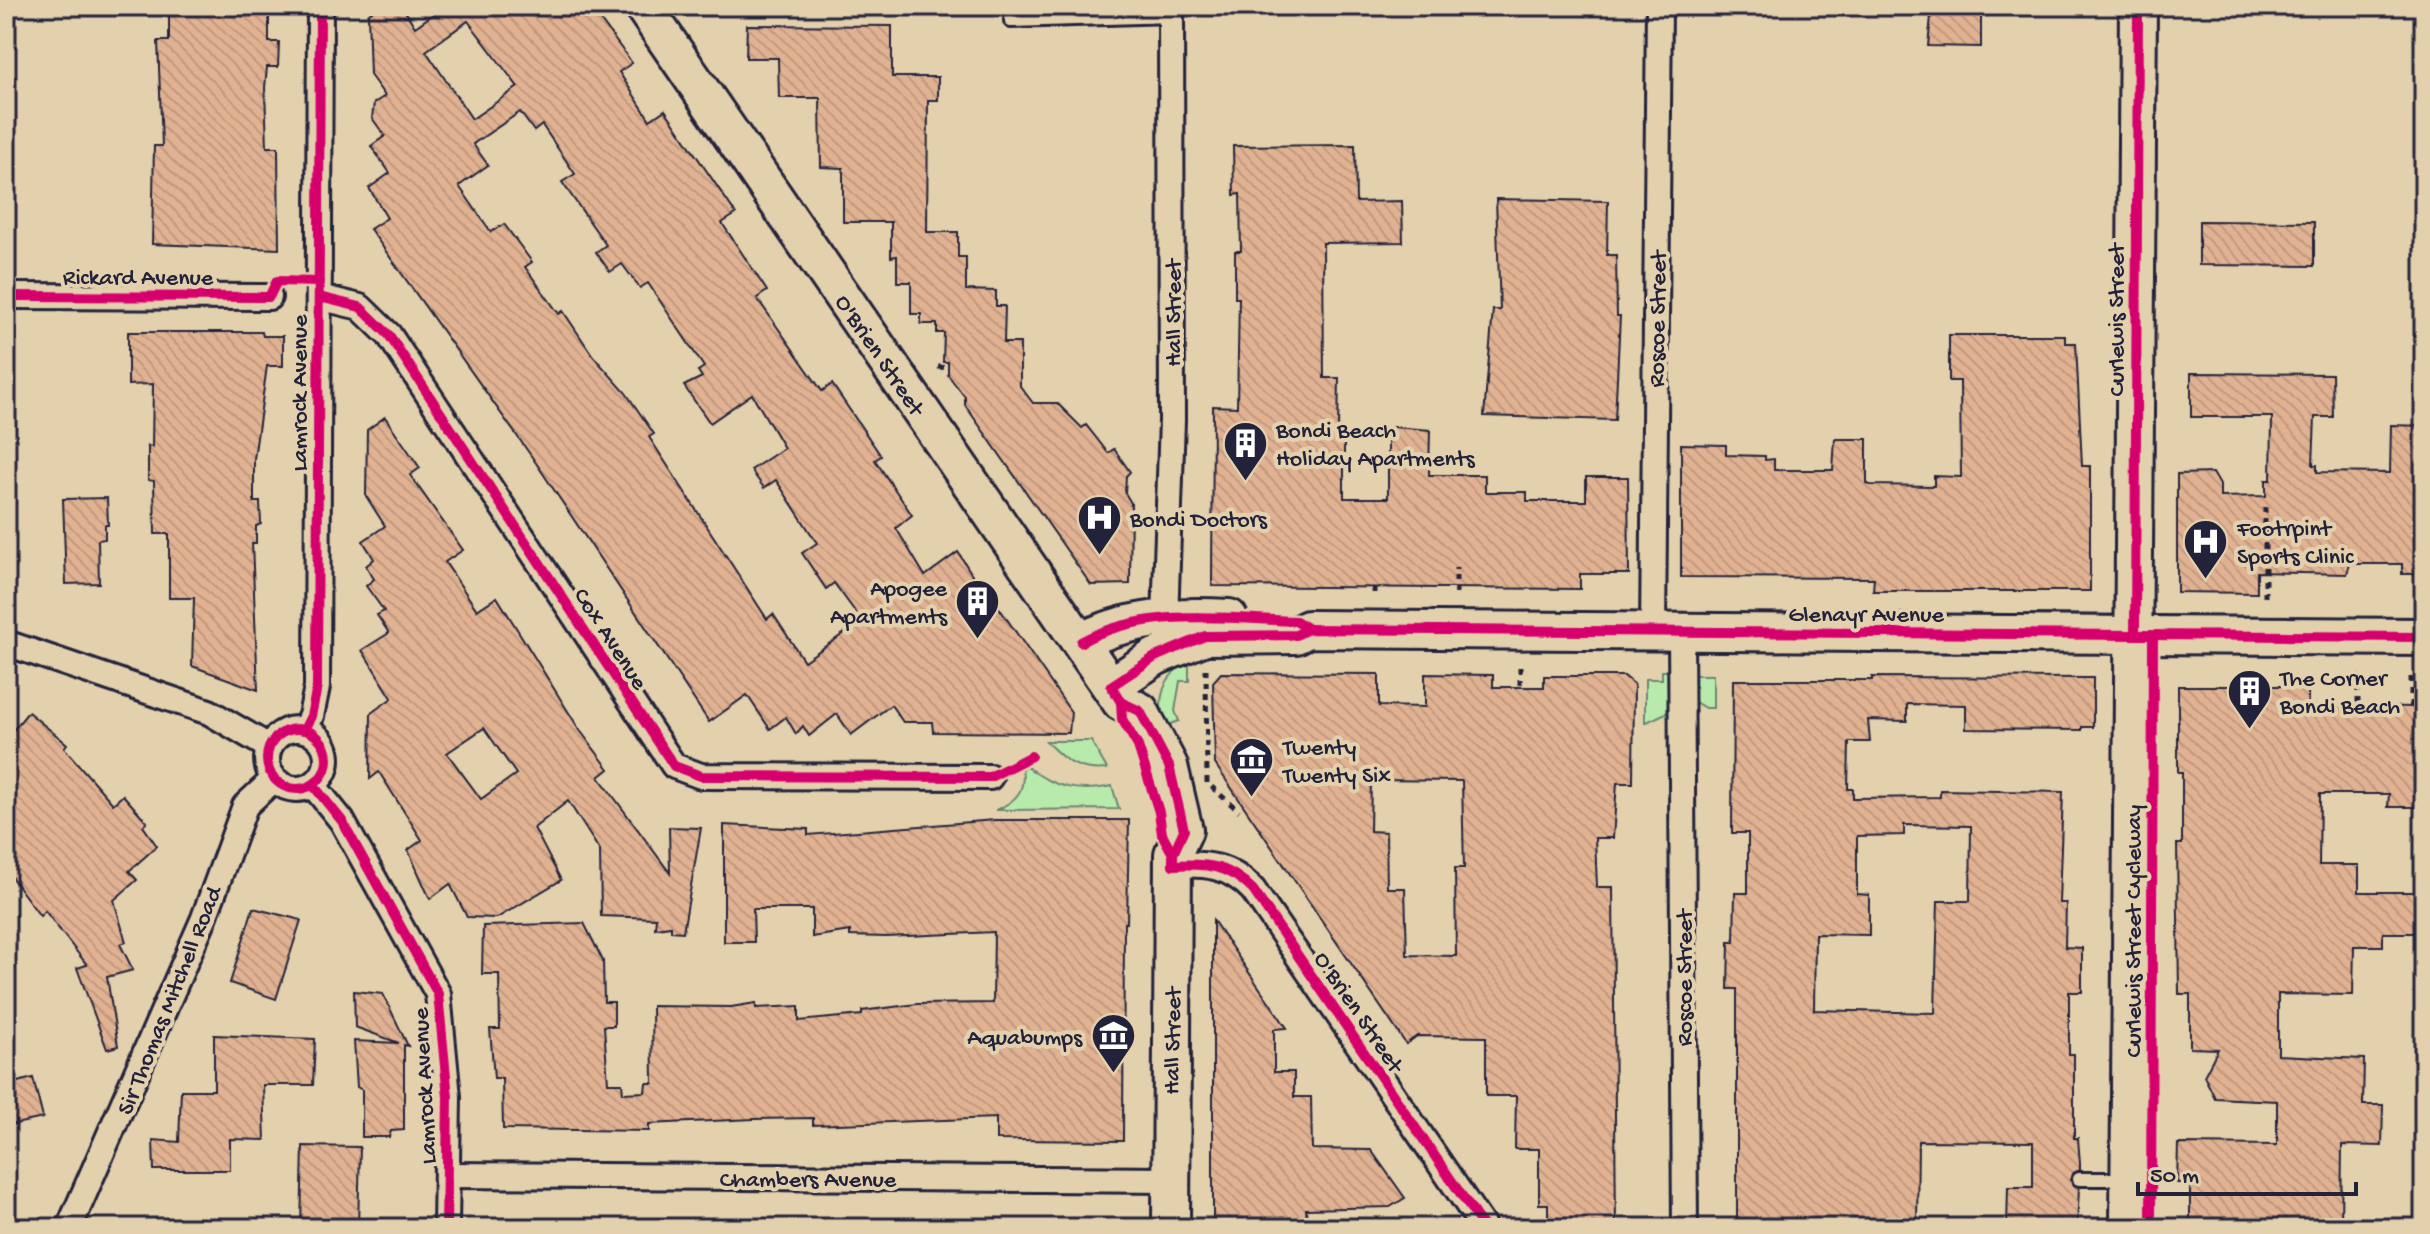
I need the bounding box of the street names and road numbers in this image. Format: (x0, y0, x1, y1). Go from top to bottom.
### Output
street label: Curlewis Street (2104, 241, 2133, 396)
street label: Roscoe Street (1644, 248, 1675, 388)
street label: Hall Street (1161, 257, 1190, 367)
street label: Rickard Avenue (63, 265, 214, 294)
street label: O'Brien Street (827, 290, 930, 424)
street label: Lamrock Avenue (287, 314, 316, 471)
street label: Cox Avenue (565, 583, 653, 697)
street label: Glenayr Avenue (1788, 602, 1944, 631)
street label: Curlewis Street Cycleway (2121, 804, 2150, 1057)
street label: Sir Thomas Mitchell Road (112, 881, 231, 1120)
street label: Roscoe Street (1672, 908, 1701, 1046)
street label: O'Brien Street (1306, 947, 1409, 1081)
street label: Hall Street (1159, 985, 1190, 1095)
street label: Lamrock Avenue (408, 1006, 445, 1165)
street label: Chambers Avenue (720, 1167, 897, 1196)

